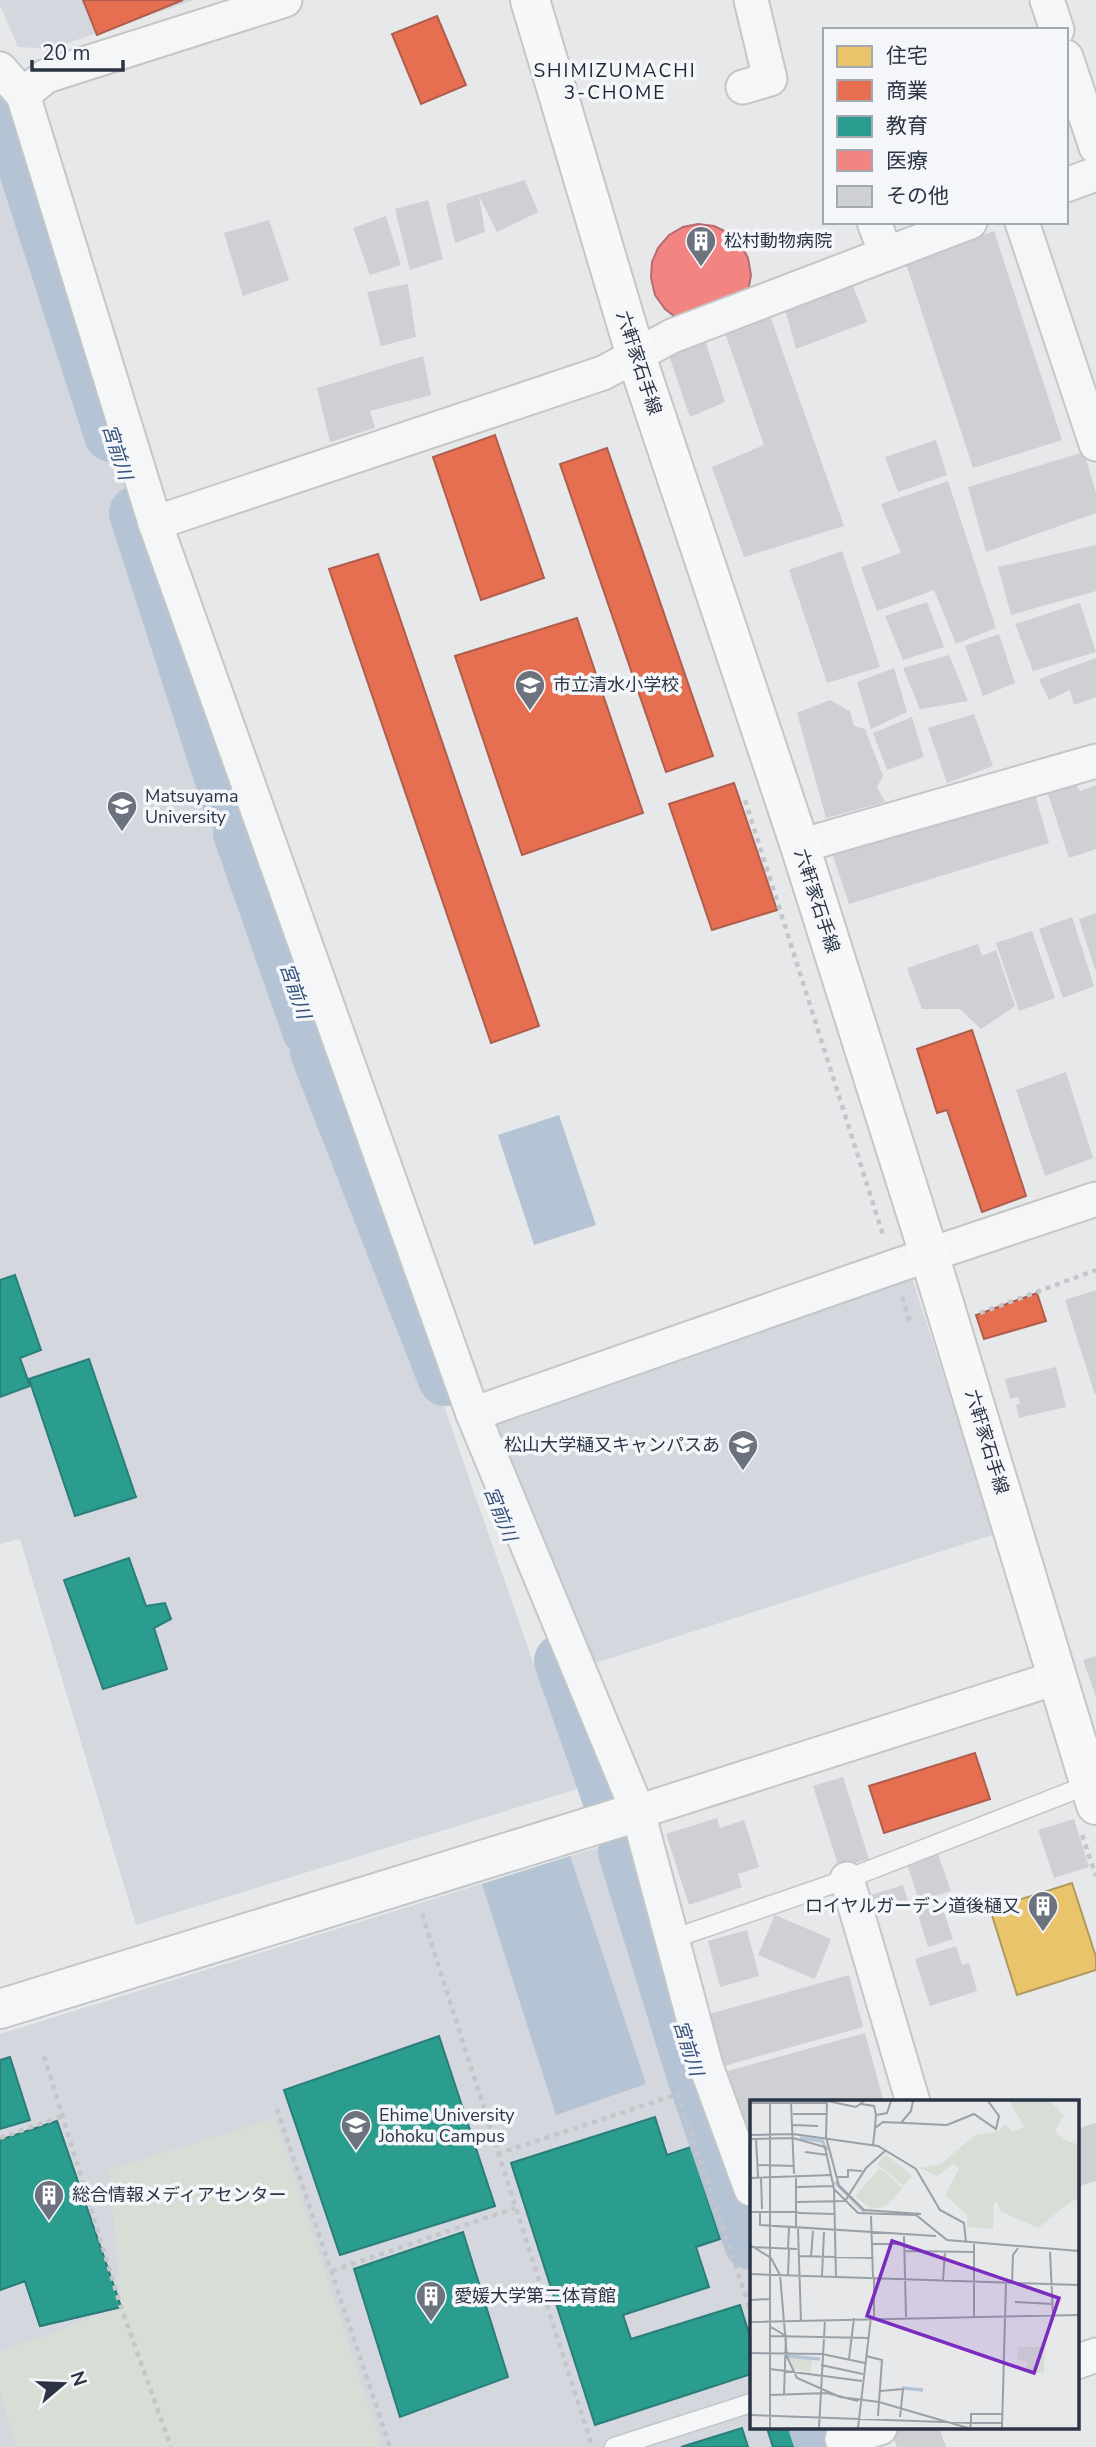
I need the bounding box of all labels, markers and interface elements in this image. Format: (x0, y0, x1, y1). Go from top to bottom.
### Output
scale bar (32, 28, 122, 72)
legend (823, 28, 1068, 224)
text: 20 m (42, 39, 91, 67)
text: 住宅 (886, 42, 928, 70)
district label: SHIMIZUMACHI 3-CHOME (533, 58, 697, 106)
text: 商業 (886, 77, 928, 105)
text: 教育 (886, 112, 928, 140)
text: 医療 (886, 147, 928, 175)
text: その他 (886, 182, 949, 210)
building icon: 松村動物病院 (684, 224, 718, 268)
place label: 松村動物病院 (724, 229, 832, 253)
street label: 六軒家石手線 (611, 308, 667, 418)
water label: 宮前川 (96, 421, 139, 485)
school or university icon: 市立清水小学校 (513, 668, 547, 712)
place label: 市立清水小学校 (553, 673, 679, 697)
place label: Matsuyama University (145, 784, 239, 829)
school or university icon: Matsuyama University (105, 789, 139, 833)
street label: 六軒家石手線 (789, 846, 845, 956)
water label: 宮前川 (273, 960, 317, 1024)
street label: 六軒家石手線 (960, 1387, 1014, 1497)
school or university icon: 松山大学樋又キャンパスあ (726, 1428, 760, 1472)
place label: 松山大学樋又キャンパスあ (504, 1433, 720, 1457)
water label: 宮前川 (477, 1483, 523, 1547)
building icon: ロイヤルガーデン道後樋又 (1026, 1889, 1060, 1933)
place label: ロイヤルガーデン道後樋又 (805, 1894, 1020, 1918)
water label: 宮前川 (667, 2017, 710, 2081)
inset map (750, 2100, 1078, 2430)
place label: Ehime University Johoku Campus (378, 2103, 515, 2148)
school or university icon: Ehime University Johoku Campus (339, 2108, 373, 2152)
building icon: 総合情報メディアセンター (32, 2178, 66, 2222)
place label: 総合情報メディアセンター (72, 2183, 286, 2207)
building icon: 愛媛大学第二体育館 (414, 2279, 448, 2323)
place label: 愛媛大学第二体育館 (454, 2284, 616, 2308)
north arrow (28, 2349, 98, 2419)
text: N (64, 2368, 93, 2390)

